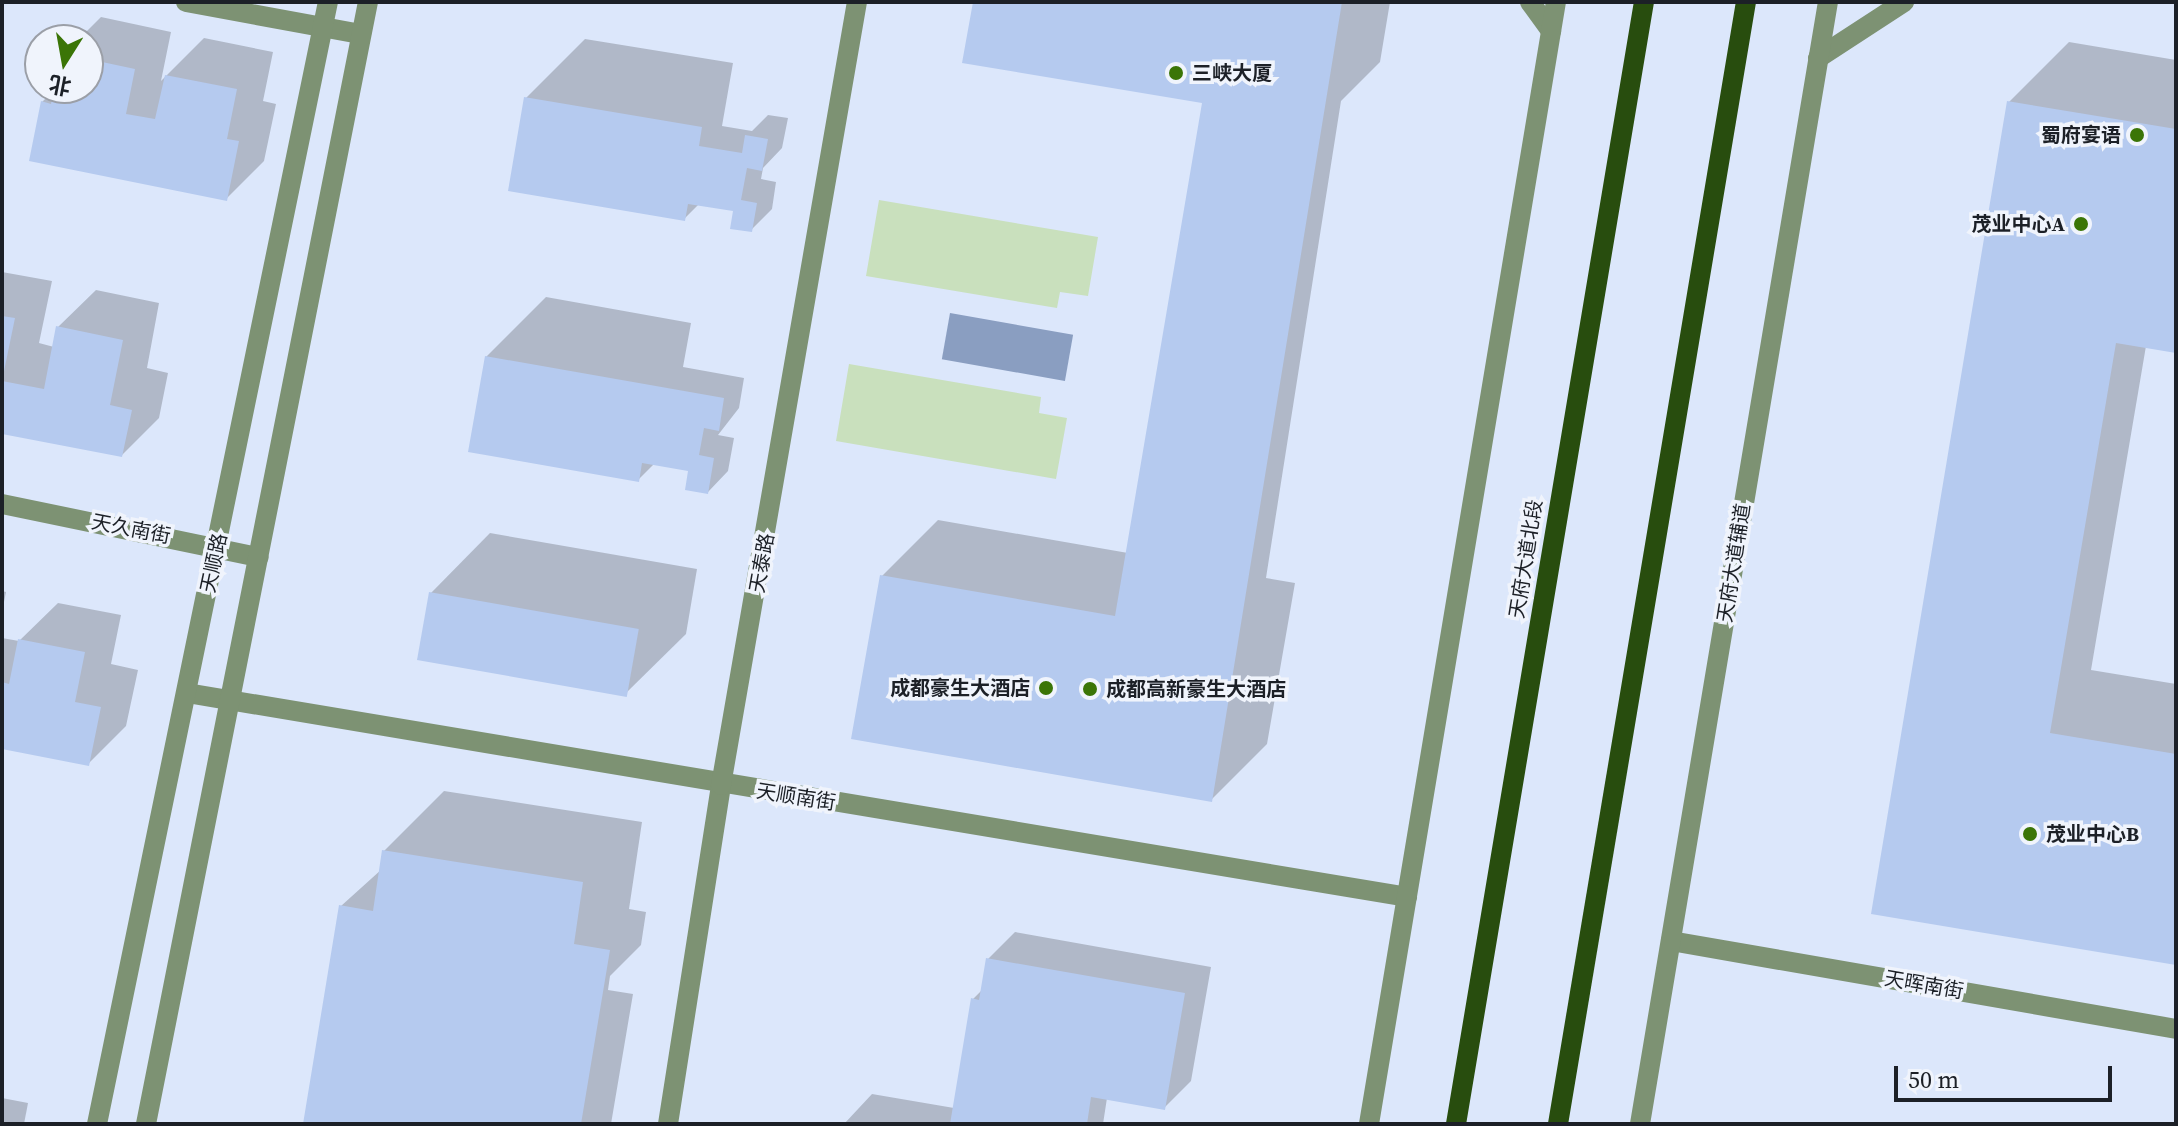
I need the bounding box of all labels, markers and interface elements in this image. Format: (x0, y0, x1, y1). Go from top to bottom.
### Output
north arrow (24, 24, 104, 104)
place label: 三峡大厦 (1192, 61, 1272, 85)
marker: 三峡大厦 (1167, 64, 1185, 82)
text: 北 (46, 69, 73, 102)
place label: 蜀府宴语 (2041, 123, 2121, 147)
marker: 蜀府宴语 (2128, 126, 2146, 144)
place label: 茂业中心A (1972, 212, 2065, 236)
marker: 茂业中心A (2072, 215, 2090, 233)
street label: 天府大道北段 (1505, 498, 1547, 620)
street label: 天府大道辅道 (1713, 502, 1755, 624)
street label: 天久南街 (89, 510, 173, 548)
street label: 天顺路 (196, 531, 232, 595)
street label: 天泰路 (745, 531, 779, 595)
place label: 成都豪生大酒店 (890, 676, 1030, 700)
place label: 成都高新豪生大酒店 (1106, 677, 1286, 701)
marker: 成都豪生大酒店 (1037, 679, 1055, 697)
marker: 成都高新豪生大酒店 (1081, 680, 1099, 698)
street label: 天顺南街 (755, 779, 837, 815)
place label: 茂业中心B (2046, 822, 2139, 846)
marker: 茂业中心B (2021, 825, 2039, 843)
street label: 天晖南街 (1883, 966, 1965, 1004)
scale bar (1898, 1050, 2116, 1100)
text: 50 m (1908, 1063, 1959, 1096)

